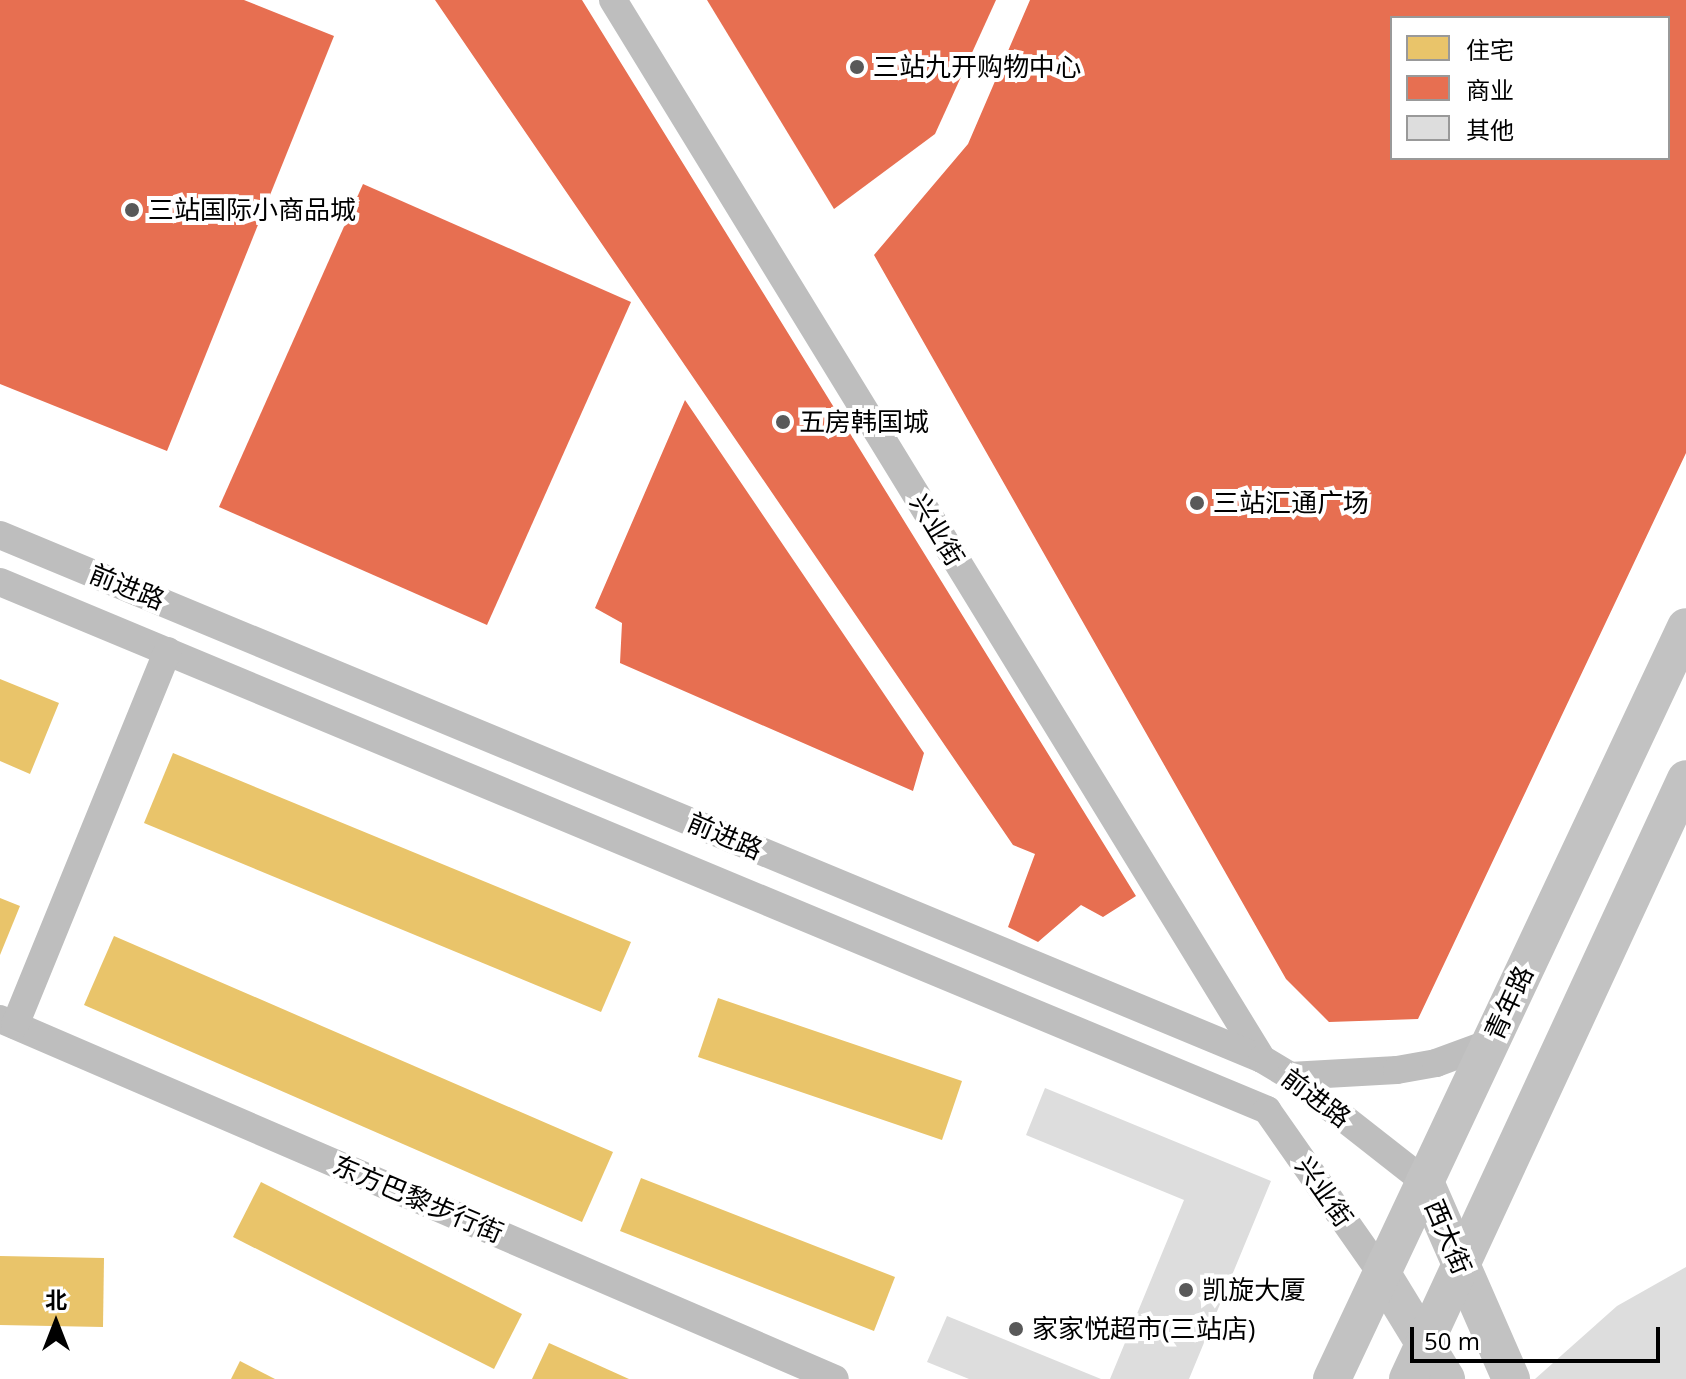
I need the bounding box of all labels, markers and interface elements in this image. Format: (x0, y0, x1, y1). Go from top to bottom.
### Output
legend (1390, 16, 1670, 160)
text: 住宅 (1466, 33, 1514, 66)
place label: 三站九开购物中心 (873, 51, 1081, 83)
marker: 三站九开购物中心 (848, 58, 866, 76)
text: 商业 (1466, 73, 1514, 106)
text: 其他 (1466, 113, 1514, 146)
place label: 三站国际小商品城 (148, 194, 356, 226)
marker: 三站国际小商品城 (123, 201, 141, 219)
place label: 五房韩国城 (799, 406, 929, 438)
marker: 五房韩国城 (774, 413, 792, 431)
place label: 三站汇通广场 (1213, 487, 1369, 519)
street label: 兴业街 (904, 489, 970, 571)
marker: 三站汇通广场 (1188, 494, 1206, 512)
street label: 前进路 (85, 558, 169, 616)
street label: 前进路 (683, 806, 767, 866)
street label: 青年路 (1478, 961, 1540, 1045)
street label: 前进路 (1275, 1062, 1357, 1134)
street label: 东方巴黎步行街 (328, 1149, 508, 1249)
street label: 兴业街 (1289, 1151, 1359, 1233)
street label: 西大街 (1418, 1195, 1478, 1279)
place label: 凯旋大厦 (1202, 1274, 1306, 1306)
marker: 凯旋大厦 (1177, 1281, 1195, 1299)
north arrow (16, 1283, 96, 1363)
text: 北 (45, 1284, 67, 1314)
scale bar (1414, 1311, 1664, 1361)
place label: 家家悦超市(三站店) (1032, 1313, 1255, 1345)
marker: 家家悦超市(三站店) (1007, 1320, 1025, 1338)
text: 50 m (1424, 1324, 1480, 1357)

